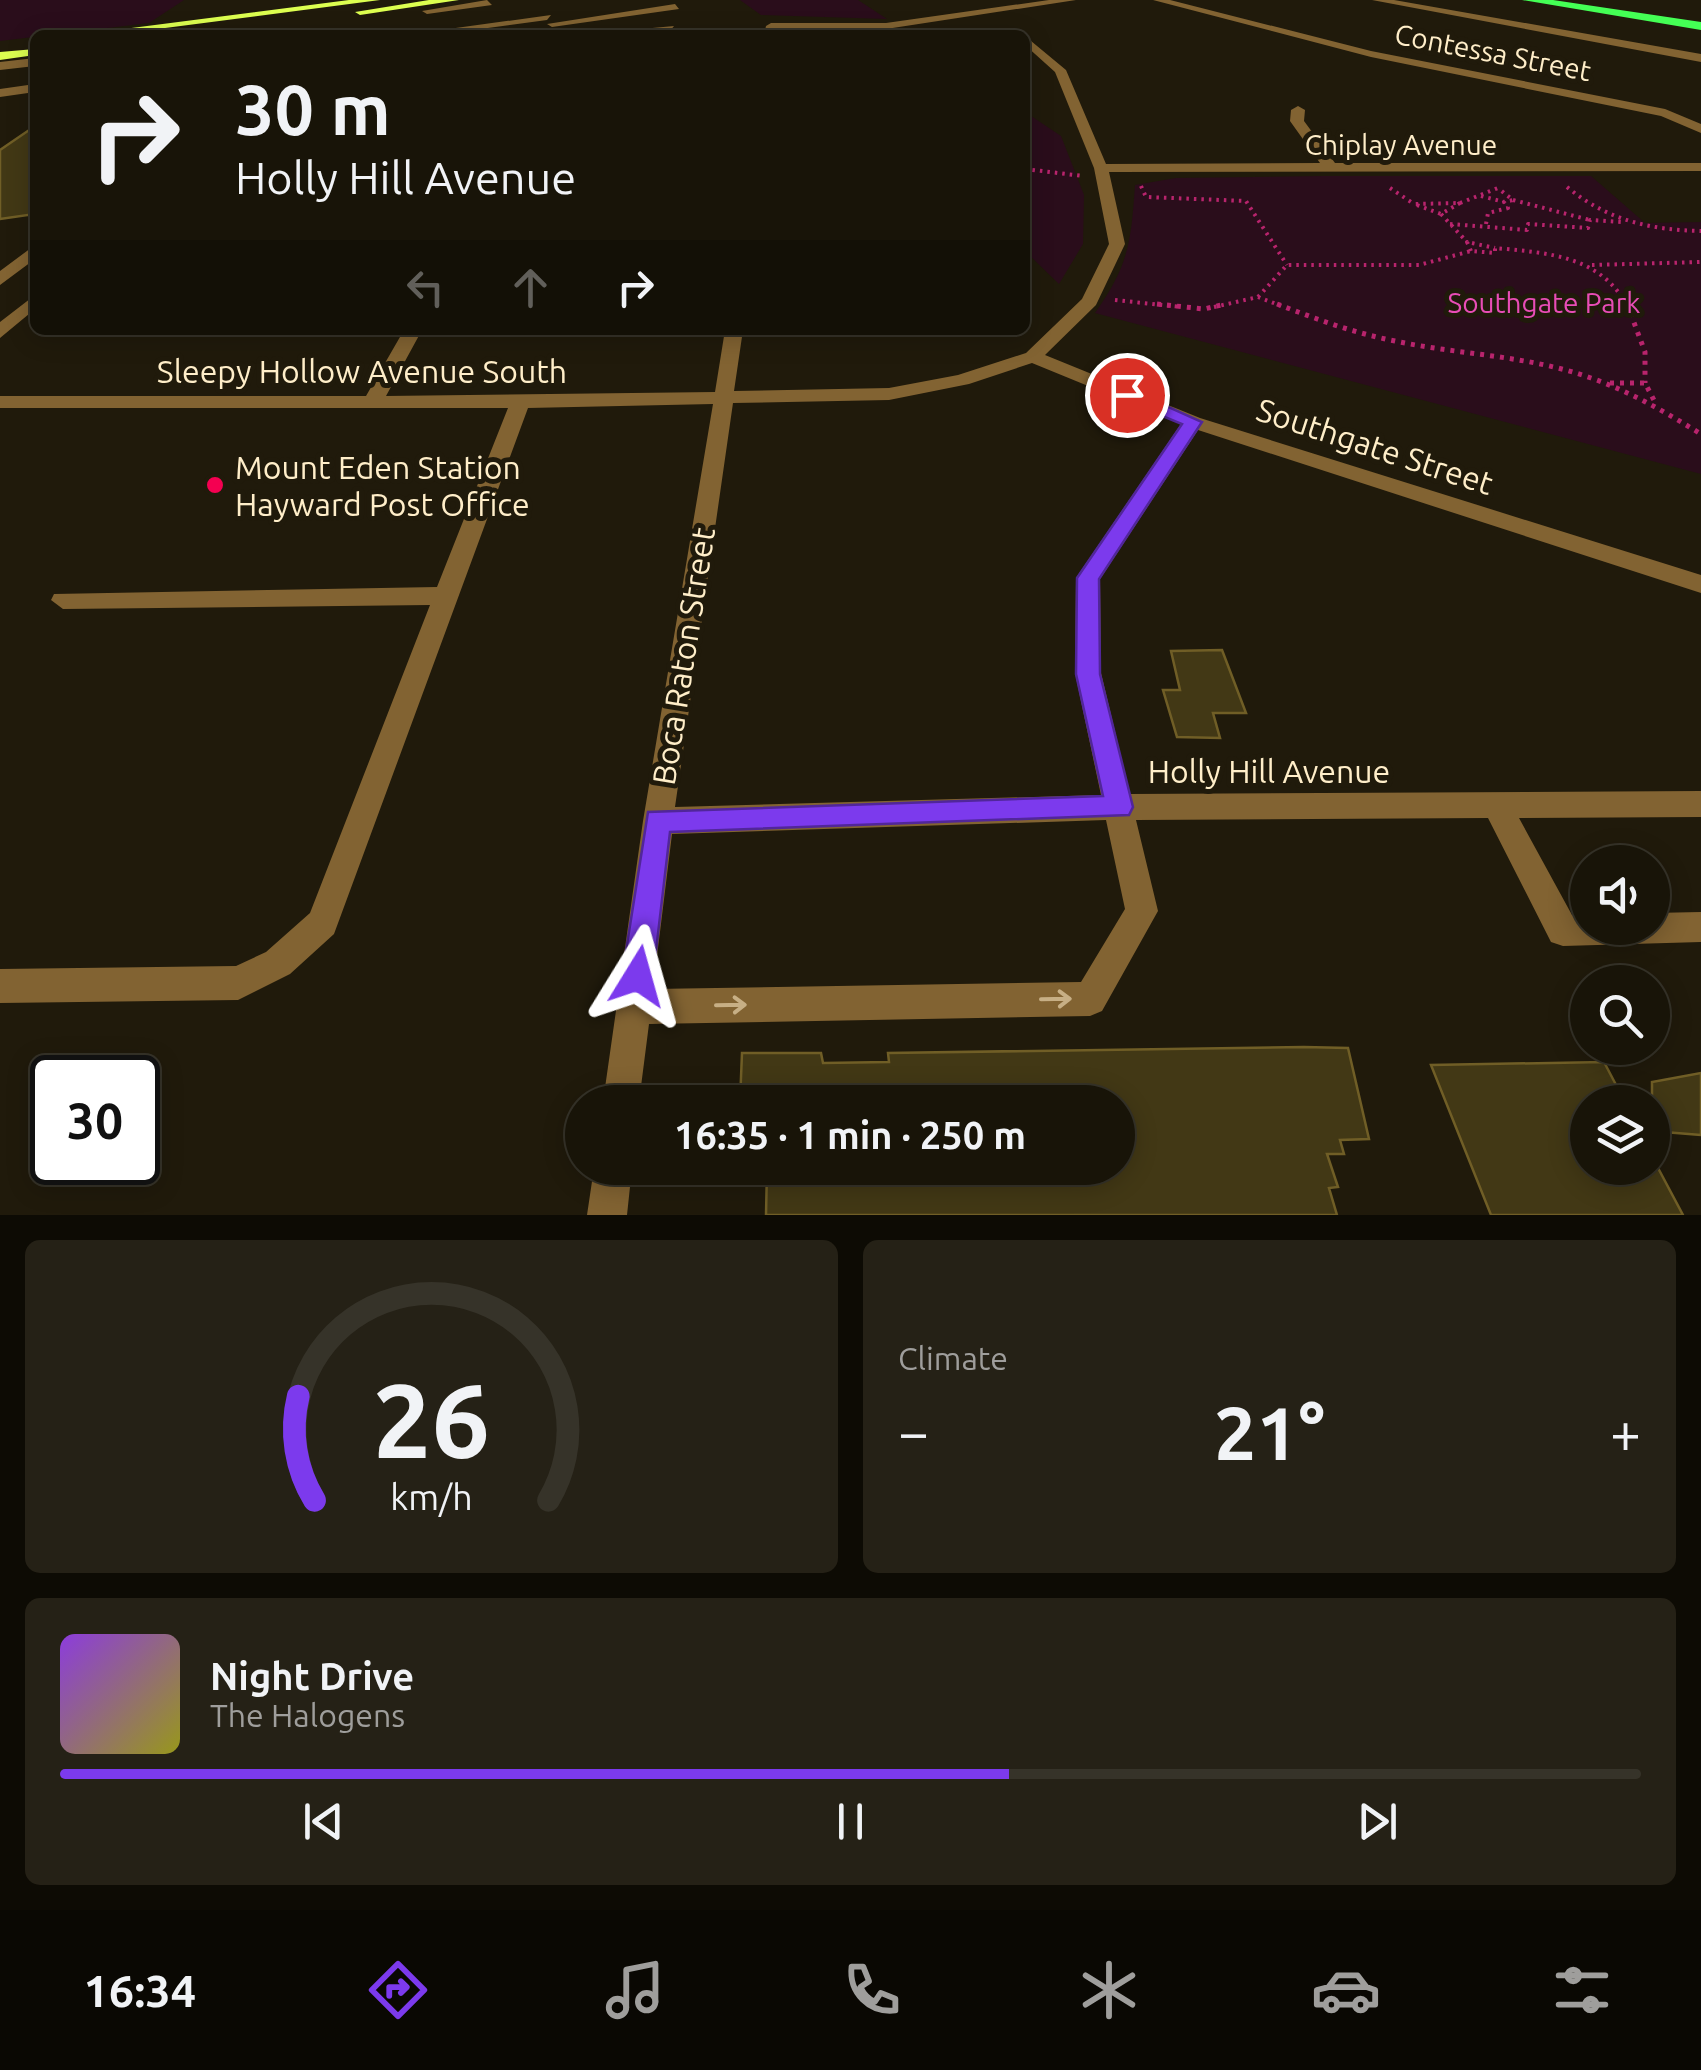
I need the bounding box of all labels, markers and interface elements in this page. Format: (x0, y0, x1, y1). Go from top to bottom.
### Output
street label: Contessa Street (1392, 18, 1594, 86)
icon: right (70, 70, 200, 200)
text: 30 m (235, 70, 391, 148)
street label: Chiplay Avenue (1305, 129, 1497, 160)
text: Holly Hill Avenue (235, 152, 576, 203)
icon: left (398, 260, 453, 315)
icon: ahead (503, 260, 558, 315)
icon: right (608, 260, 663, 315)
park label: Southgate Park (1448, 287, 1640, 318)
street label: Sleepy Hollow Avenue South (157, 353, 567, 389)
pin (1085, 353, 1170, 438)
icon: arrive (1100, 368, 1155, 423)
street label: Southgate Street (1252, 391, 1498, 501)
place label: Mount Eden Station Hayward Post Office (235, 449, 530, 522)
marker: Mount Eden Station Hayward Post Office (204, 474, 226, 496)
street label: Boca Raton Street (645, 524, 721, 787)
street label: Holly Hill Avenue (1148, 753, 1390, 789)
map controls (1570, 845, 1670, 1185)
button: sound (1570, 845, 1670, 945)
position arrow (586, 924, 690, 1028)
button: search (1570, 965, 1670, 1065)
one-way arrow (1040, 990, 1072, 1008)
one-way arrow (714, 996, 747, 1014)
speed limit sign: 30 (30, 1055, 160, 1185)
button: layers (1570, 1085, 1670, 1185)
text: 16:35 · 1 min · 250 m (674, 1114, 1026, 1156)
text: Climate (898, 1340, 1008, 1376)
text: 26 (373, 1361, 490, 1478)
text: 21° (1214, 1390, 1325, 1474)
text: − (898, 1401, 929, 1462)
text: + (1610, 1401, 1641, 1462)
text: km/h (390, 1477, 473, 1517)
text: Night Drive (210, 1655, 414, 1697)
text: The Halogens (210, 1697, 405, 1733)
icon: previous (296, 1794, 351, 1849)
icon: pause (823, 1794, 878, 1849)
icon: next (1350, 1794, 1405, 1849)
icon: directions (363, 1955, 433, 2025)
icon: music (600, 1955, 670, 2025)
icon: phone (837, 1955, 907, 2025)
icon: climate (1074, 1955, 1144, 2025)
icon: car (1311, 1955, 1381, 2025)
icon: filters (1547, 1955, 1617, 2025)
text: 16:34 (83, 1965, 196, 2016)

